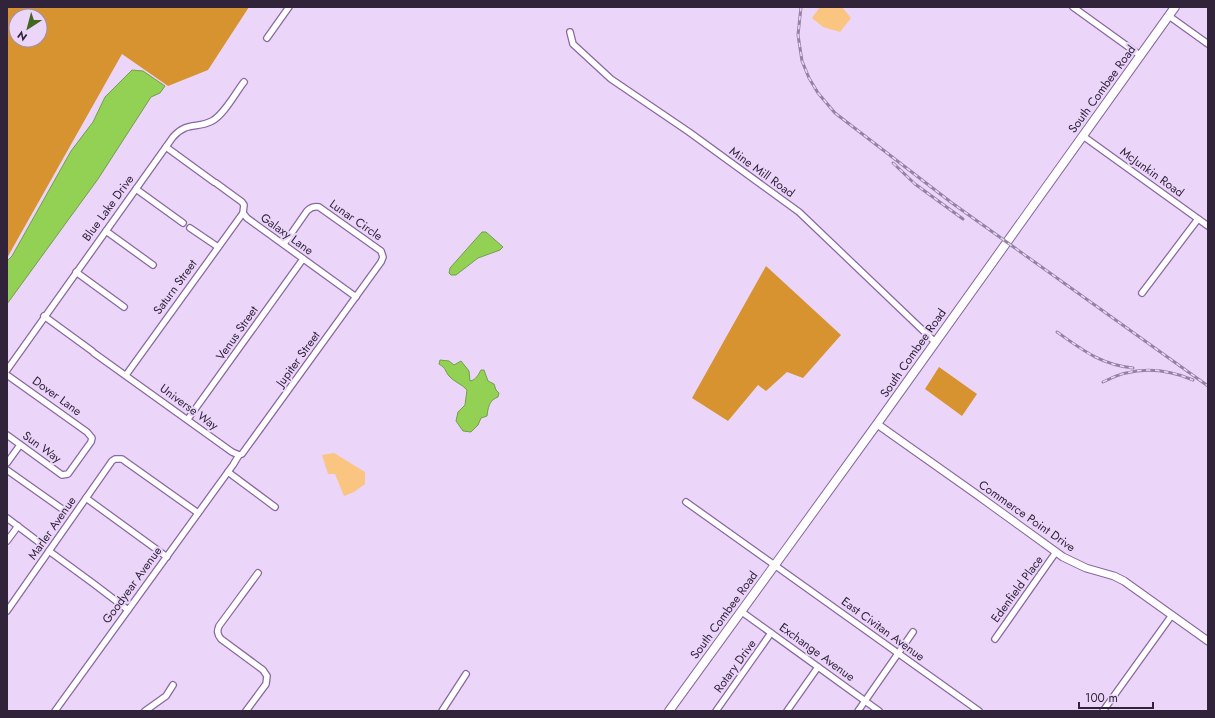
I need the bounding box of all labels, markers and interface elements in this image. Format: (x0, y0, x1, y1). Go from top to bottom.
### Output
north arrow (8, 8, 48, 48)
text: N (14, 27, 30, 45)
street label: South Combee Road (1064, 41, 1140, 137)
street label: Mine Mill Road (726, 142, 798, 202)
street label: McJunkin Road (1116, 143, 1188, 201)
street label: Blue Lake Drive (78, 171, 138, 245)
street label: Lunar Circle (326, 195, 386, 245)
street label: Galaxy Lane (257, 209, 317, 259)
street label: Saturn Street (149, 256, 201, 318)
street label: Venus Street (212, 302, 262, 364)
street label: South Combee Road (876, 305, 950, 401)
street label: Jupiter Street (271, 328, 324, 392)
street label: Dover Lane (29, 372, 85, 420)
street label: Universe Way (156, 380, 223, 435)
street label: Sun Way (19, 427, 66, 468)
street label: Commerce Point Drive (975, 476, 1079, 556)
street label: Marler Avenue (24, 493, 80, 563)
street label: Goodyear Avenue (98, 543, 166, 627)
street label: Edenfield Place (987, 552, 1047, 626)
street label: South Combee Road (686, 567, 762, 663)
street label: East Civitan Avenue (838, 593, 928, 665)
street label: Exchange Avenue (775, 618, 859, 686)
street label: Rotary Drive (710, 636, 760, 696)
scale bar (1079, 684, 1153, 710)
text: 100 m (1085, 689, 1118, 707)

